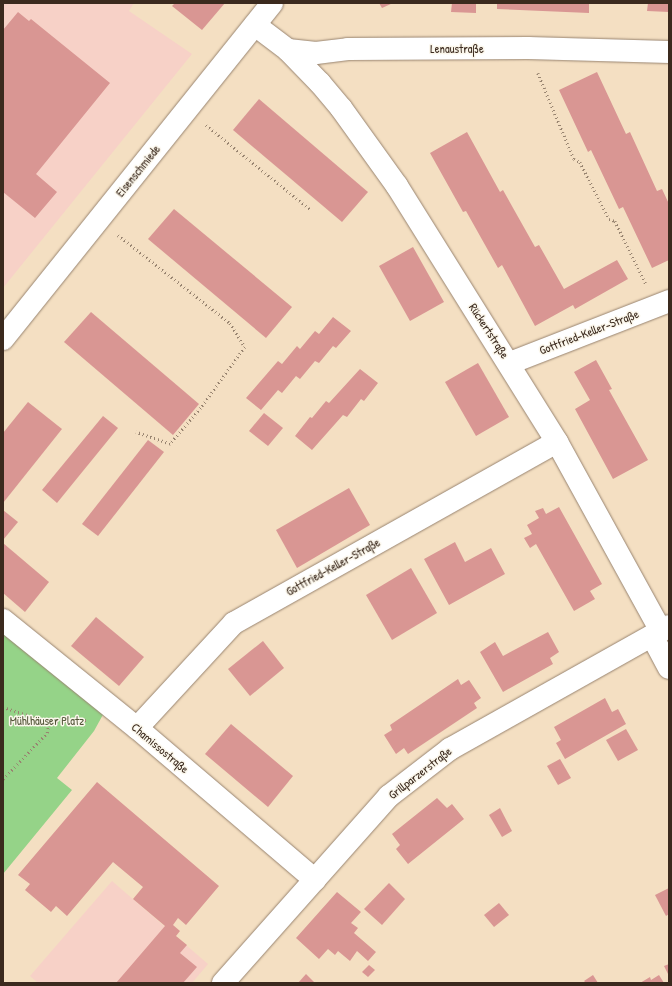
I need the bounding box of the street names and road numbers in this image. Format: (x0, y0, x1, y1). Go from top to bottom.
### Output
street label: Lenaustraße (430, 42, 484, 56)
street label: Eisenschmiede (113, 142, 163, 200)
street label: Rückertstraße (466, 301, 512, 361)
street label: Gottfried-Keller-Straße (537, 306, 641, 358)
street label: Gottfried-Keller-Straße (283, 535, 383, 599)
street label: Chamissostraße (128, 720, 192, 776)
street label: Grillparzerstraße (385, 744, 455, 802)

